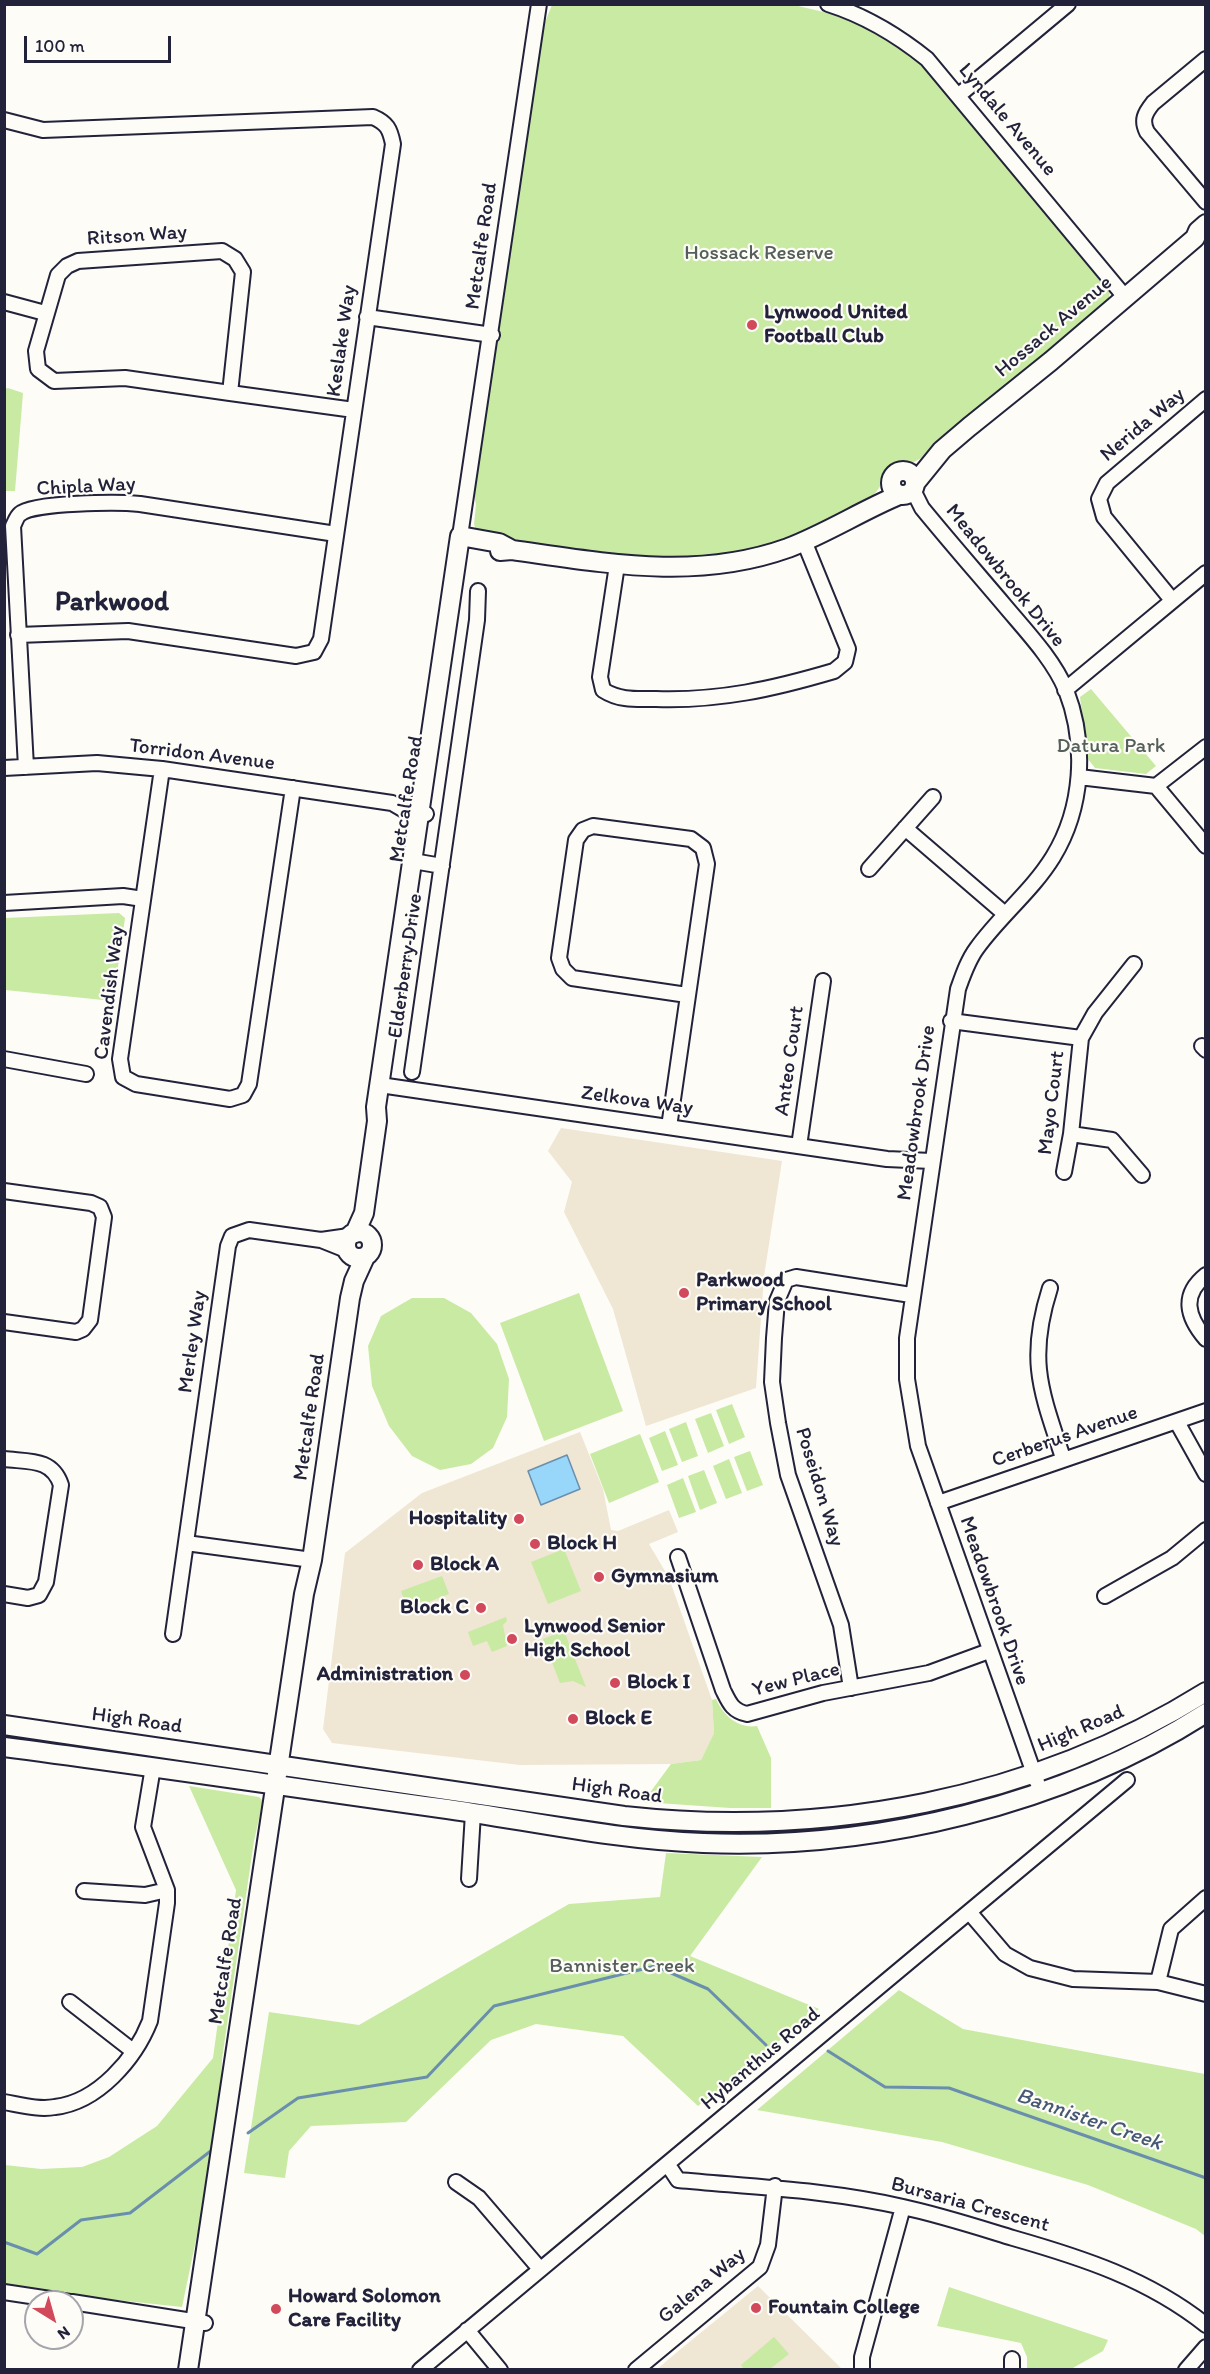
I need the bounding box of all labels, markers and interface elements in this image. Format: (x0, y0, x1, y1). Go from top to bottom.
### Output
scale bar (27, 24, 174, 62)
text: 100 m (35, 35, 85, 57)
street label: Lyndale Avenue (952, 58, 1062, 182)
street label: Metcalfe Road (461, 181, 503, 311)
street label: Ritson Way (86, 220, 188, 252)
park label: Hossack Reserve (684, 241, 834, 267)
street label: Hossack Avenue (990, 271, 1118, 383)
street label: Keslake Way (322, 284, 362, 398)
place label: Lynwood United Football Club (764, 300, 908, 350)
marker: Lynwood United Football Club (745, 318, 759, 332)
street label: Nerida Way (1096, 382, 1190, 468)
street label: Chipla Way (36, 472, 136, 502)
street label: Meadowbrook Drive (940, 499, 1070, 653)
district label: Parkwood (55, 587, 169, 619)
street label: Torridon Avenue (128, 734, 276, 776)
street label: Metcalfe Road (385, 734, 429, 864)
park label: Datura Park (1057, 734, 1165, 760)
street label: Elderberry Drive (383, 892, 429, 1040)
street label: Cavendish Way (89, 925, 131, 1061)
street label: Anteo Court (770, 1005, 810, 1117)
street label: Meadowbrook Drive (892, 1024, 942, 1202)
street label: Mayo Court (1033, 1050, 1071, 1156)
street label: Zelkova Way (580, 1081, 694, 1121)
place label: Parkwood Primary School (696, 1268, 832, 1318)
marker: Parkwood Primary School (677, 1286, 691, 1300)
street label: Merley Way (173, 1289, 213, 1395)
street label: Metcalfe Road (289, 1352, 331, 1482)
street label: Cerberus Avenue (989, 1400, 1141, 1474)
street label: Poseidon Way (789, 1424, 849, 1550)
place label: Hospitality (409, 1506, 507, 1532)
marker: Hospitality (512, 1512, 526, 1526)
street label: Meadowbrook Drive (953, 1513, 1035, 1689)
place label: Block H (547, 1531, 617, 1557)
marker: Block H (528, 1537, 542, 1551)
place label: Block A (430, 1552, 499, 1578)
marker: Block A (411, 1558, 425, 1572)
place label: Gymnasium (611, 1564, 718, 1590)
marker: Gymnasium (592, 1570, 606, 1584)
place label: Block C (400, 1595, 469, 1621)
marker: Block C (474, 1601, 488, 1615)
place label: Lynwood Senior High School (524, 1614, 665, 1664)
marker: Lynwood Senior High School (505, 1632, 519, 1646)
street label: Yew Place (750, 1657, 842, 1703)
place label: Administration (317, 1662, 453, 1688)
marker: Administration (458, 1668, 472, 1682)
place label: Block I (627, 1670, 690, 1696)
marker: Block I (608, 1676, 622, 1690)
street label: High Road (1034, 1700, 1128, 1758)
street label: High Road (90, 1702, 184, 1740)
place label: Block E (585, 1706, 652, 1732)
marker: Block E (566, 1712, 580, 1726)
street label: High Road (570, 1772, 664, 1810)
street label: Metcalfe Road (204, 1896, 248, 2026)
park label: Bannister Creek (549, 1954, 695, 1980)
street label: Hybanthus Road (696, 2002, 826, 2116)
water label: Bannister Creek (1013, 2083, 1165, 2157)
street label: Bursaria Crescent (888, 2172, 1052, 2238)
street label: Galena Way (653, 2242, 751, 2330)
place label: Howard Solomon Care Facility (288, 2284, 441, 2334)
north arrow (24, 2290, 84, 2350)
place label: Fountain College (768, 2295, 920, 2321)
marker: Fountain College (749, 2301, 763, 2315)
marker: Howard Solomon Care Facility (269, 2302, 283, 2316)
text: N (54, 2322, 74, 2344)

